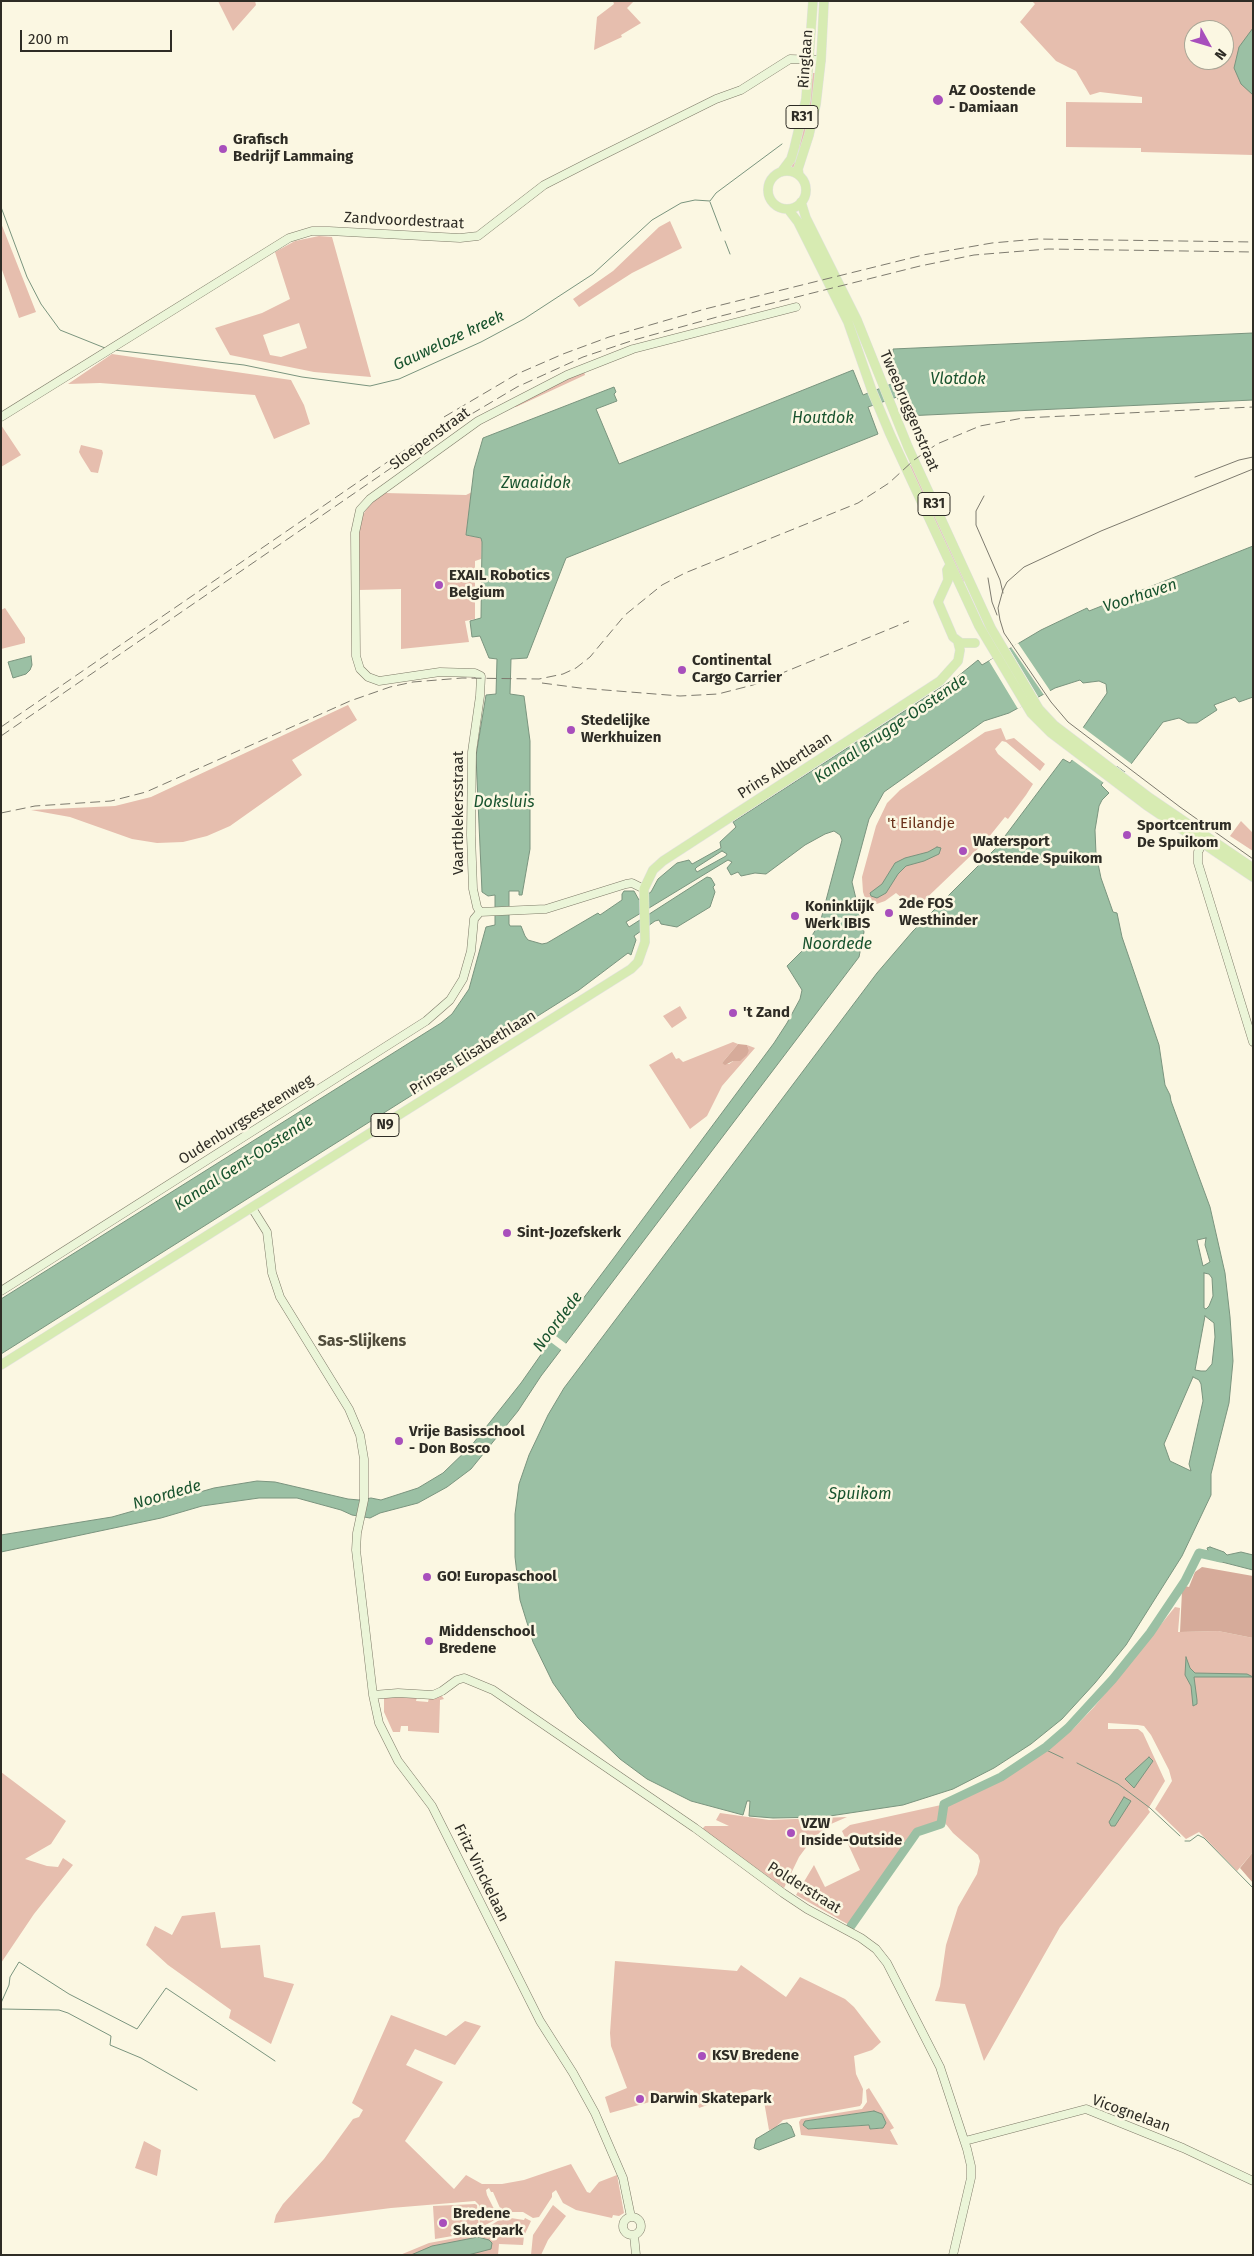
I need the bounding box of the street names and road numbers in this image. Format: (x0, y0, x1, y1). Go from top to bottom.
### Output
street label: Ringlaan (795, 29, 817, 89)
road number: R31 (786, 105, 818, 128)
street label: Zandvoordestraat (344, 209, 464, 233)
street label: Tweebruggenstraat (875, 348, 943, 474)
street label: Sloepenstraat (386, 404, 474, 474)
road number: R31 (918, 492, 950, 516)
street label: Prins Albertlaan (735, 729, 835, 803)
street label: Vaartblekersstraat (450, 751, 468, 875)
street label: Prinses Elisabethlaan (406, 1007, 540, 1099)
street label: Oudenburgsesteenweg (175, 1071, 317, 1169)
road number: N9 (371, 1114, 399, 1136)
street label: Fritz Vinckelaan (450, 1821, 512, 1925)
street label: Polderstraat (764, 1858, 844, 1918)
street label: Vicognelaan (1089, 2091, 1173, 2137)

